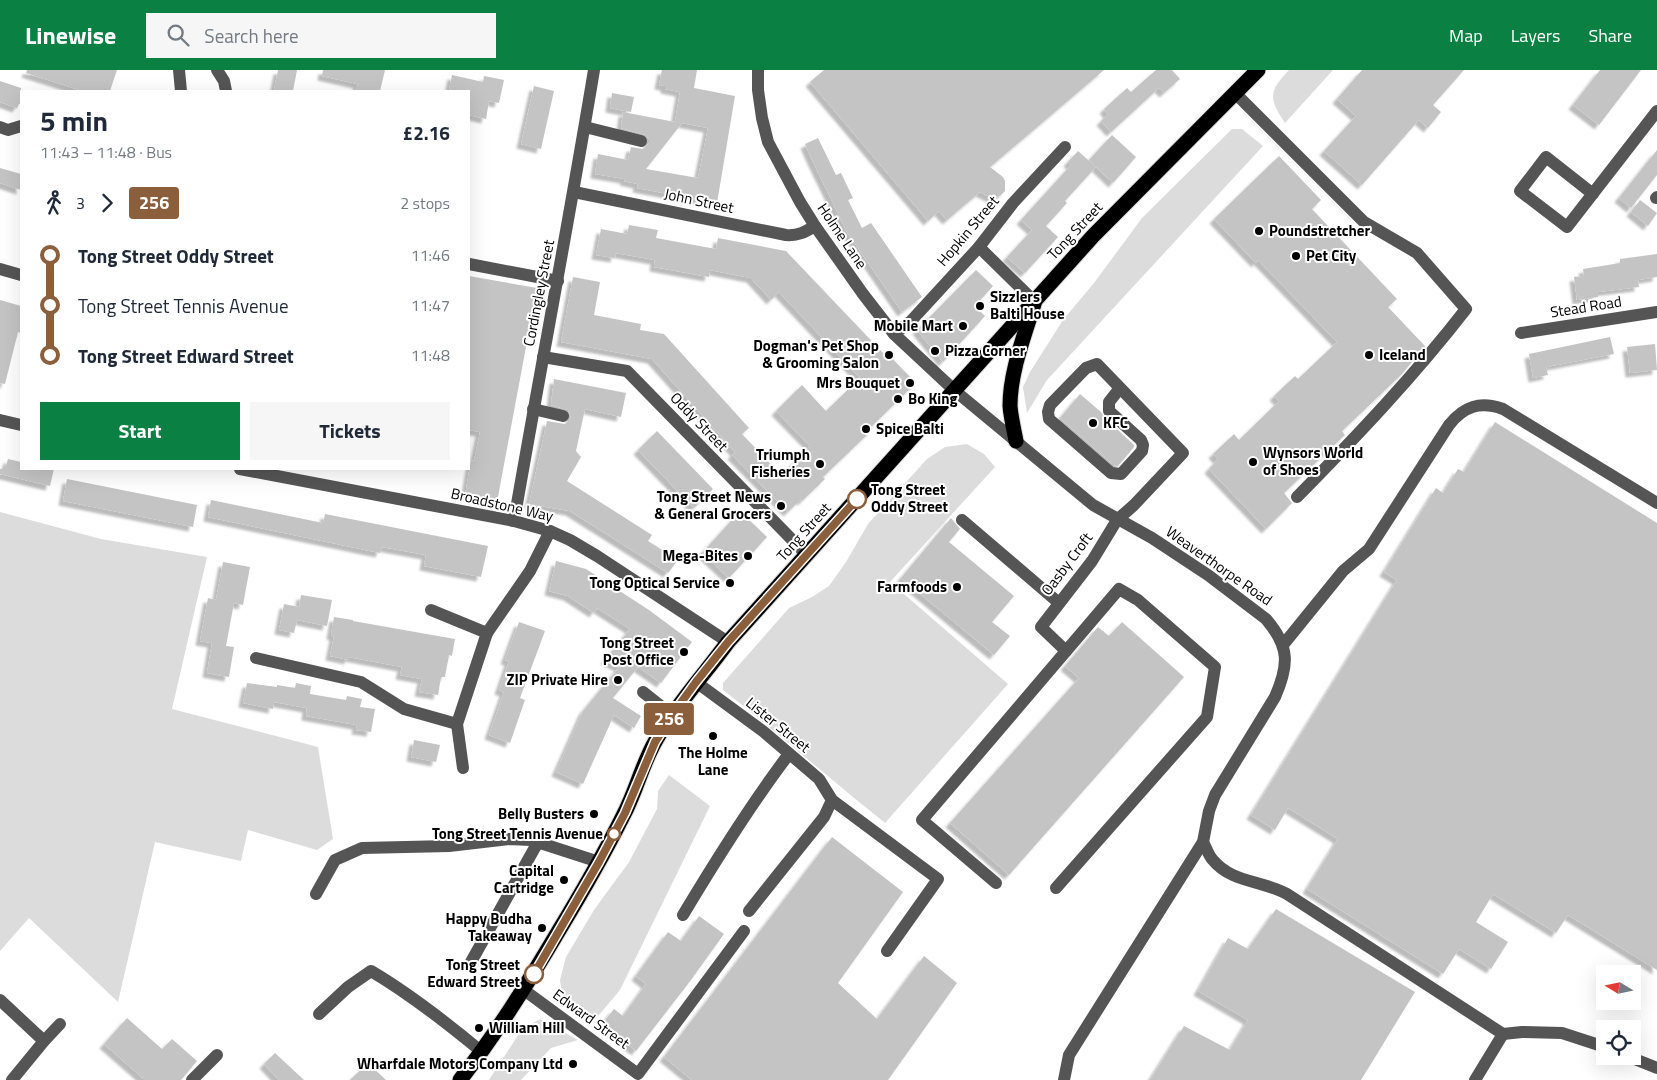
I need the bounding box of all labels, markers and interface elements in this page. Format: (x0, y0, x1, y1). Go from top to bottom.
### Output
search box (146, 13, 496, 58)
text: Linewise (25, 17, 116, 53)
icon: search (164, 21, 192, 49)
text: Search here (204, 21, 299, 50)
text: Map (1449, 22, 1483, 49)
text: Layers (1511, 22, 1560, 49)
text: Share (1588, 22, 1632, 49)
text: 5 min (40, 99, 108, 142)
text: £2.16 (403, 118, 450, 147)
text: 11:43 – 11:48 · Bus (40, 140, 172, 164)
street label: John Street (662, 182, 737, 219)
icon: walk (40, 189, 68, 217)
icon: forward (93, 189, 121, 217)
text: 256 (139, 189, 169, 216)
street label: Hopkin Street (931, 190, 1005, 271)
text: 3 (76, 191, 85, 215)
text: 2 stops (400, 191, 450, 215)
street label: Tong Street (1042, 196, 1108, 265)
street label: Holme Lane (812, 198, 873, 273)
place label: Poundstretcher (1269, 219, 1371, 242)
marker: Poundstretcher (1253, 225, 1265, 237)
street label: Cordingley Street (517, 237, 560, 348)
text: Tong Street Oddy Street (78, 241, 274, 270)
text: 11:46 (411, 243, 450, 267)
place label: Pet City (1306, 244, 1357, 267)
marker: Pet City (1290, 250, 1302, 262)
place label: Sizzlers Balti House (990, 285, 1065, 325)
street label: Stead Road (1549, 290, 1623, 324)
text: Tong Street Tennis Avenue (78, 291, 288, 320)
text: 11:47 (411, 293, 450, 317)
marker: Sizzlers Balti House (974, 300, 986, 312)
place label: Mobile Mart (874, 314, 954, 337)
marker: Mobile Mart (957, 320, 969, 332)
place label: Dogman's Pet Shop & Grooming Salon (753, 334, 879, 374)
place label: Pizza Corner (945, 339, 1026, 362)
text: Tong Street Edward Street (78, 341, 294, 370)
text: 11:48 (411, 343, 450, 367)
place label: Iceland (1379, 343, 1426, 366)
marker: Pizza Corner (929, 345, 941, 357)
marker: Dogman's Pet Shop & Grooming Salon (883, 349, 895, 361)
marker: Iceland (1363, 349, 1375, 361)
place label: Mrs Bouquet (816, 371, 901, 394)
marker: Mrs Bouquet (904, 377, 916, 389)
street label: Oddy Street (665, 387, 734, 457)
place label: Bo King (908, 387, 958, 410)
marker: Bo King (892, 393, 904, 405)
button: Start (40, 402, 240, 460)
button: Tickets (250, 402, 450, 460)
place label: KFC (1103, 411, 1128, 434)
place label: Spice Balti (876, 417, 944, 440)
marker: KFC (1087, 417, 1099, 429)
marker: Spice Balti (860, 423, 872, 435)
place label: Wynsors World of Shoes (1263, 441, 1363, 481)
place label: Triumph Fisheries (751, 443, 810, 483)
marker: Wynsors World of Shoes (1247, 456, 1259, 468)
marker: Triumph Fisheries (814, 458, 826, 470)
place label: Tong Street Oddy Street (871, 478, 948, 518)
street label: Broadstone Way (449, 482, 556, 527)
place label: Tong Street News & General Grocers (654, 485, 771, 525)
marker: Tong Street Oddy Street (847, 489, 867, 509)
street label: Tong Street (771, 497, 837, 566)
marker: Tong Street News & General Grocers (775, 500, 787, 512)
street label: Weaverthorpe Road (1161, 520, 1277, 611)
street label: Oasby Croft (1035, 527, 1098, 600)
place label: Mega-Bites (663, 544, 738, 567)
marker: Mega-Bites (742, 550, 754, 562)
place label: Tong Optical Service (590, 571, 720, 594)
place label: Farmfoods (877, 575, 947, 598)
marker: Tong Optical Service (724, 577, 736, 589)
marker: Farmfoods (951, 581, 963, 593)
place label: Tong Street Post Office (600, 631, 675, 671)
marker: Tong Street Post Office (678, 646, 690, 658)
place label: ZIP Private Hire (507, 668, 608, 691)
marker: ZIP Private Hire (612, 674, 624, 686)
street label: Lister Street (741, 691, 816, 758)
line badge: 256 (640, 703, 698, 735)
text: 256 (654, 705, 684, 732)
marker: The Holme Lane (707, 730, 719, 742)
place label: The Holme Lane (678, 741, 748, 781)
place label: Belly Busters (498, 802, 584, 825)
marker: Belly Busters (588, 808, 600, 820)
place label: Tong Street Tennis Avenue (432, 822, 603, 845)
marker: Tong Street Tennis Avenue (607, 827, 621, 841)
place label: Capital Cartridge (494, 859, 554, 899)
marker: Capital Cartridge (558, 874, 570, 886)
place label: Happy Budha Takeaway (446, 907, 532, 947)
marker: Happy Budha Takeaway (536, 922, 548, 934)
place label: Tong Street Edward Street (427, 953, 521, 993)
marker: Tong Street Edward Street (524, 964, 544, 984)
north arrow (1596, 965, 1641, 1010)
map controls (1596, 965, 1641, 1065)
street label: Edward Street (548, 983, 635, 1055)
place label: William Hill (489, 1016, 564, 1039)
button: locate (1596, 1020, 1641, 1065)
marker: William Hill (473, 1022, 485, 1034)
place label: Wharfdale Motors Company Ltd (357, 1052, 563, 1075)
marker: Wharfdale Motors Company Ltd (567, 1058, 579, 1070)

